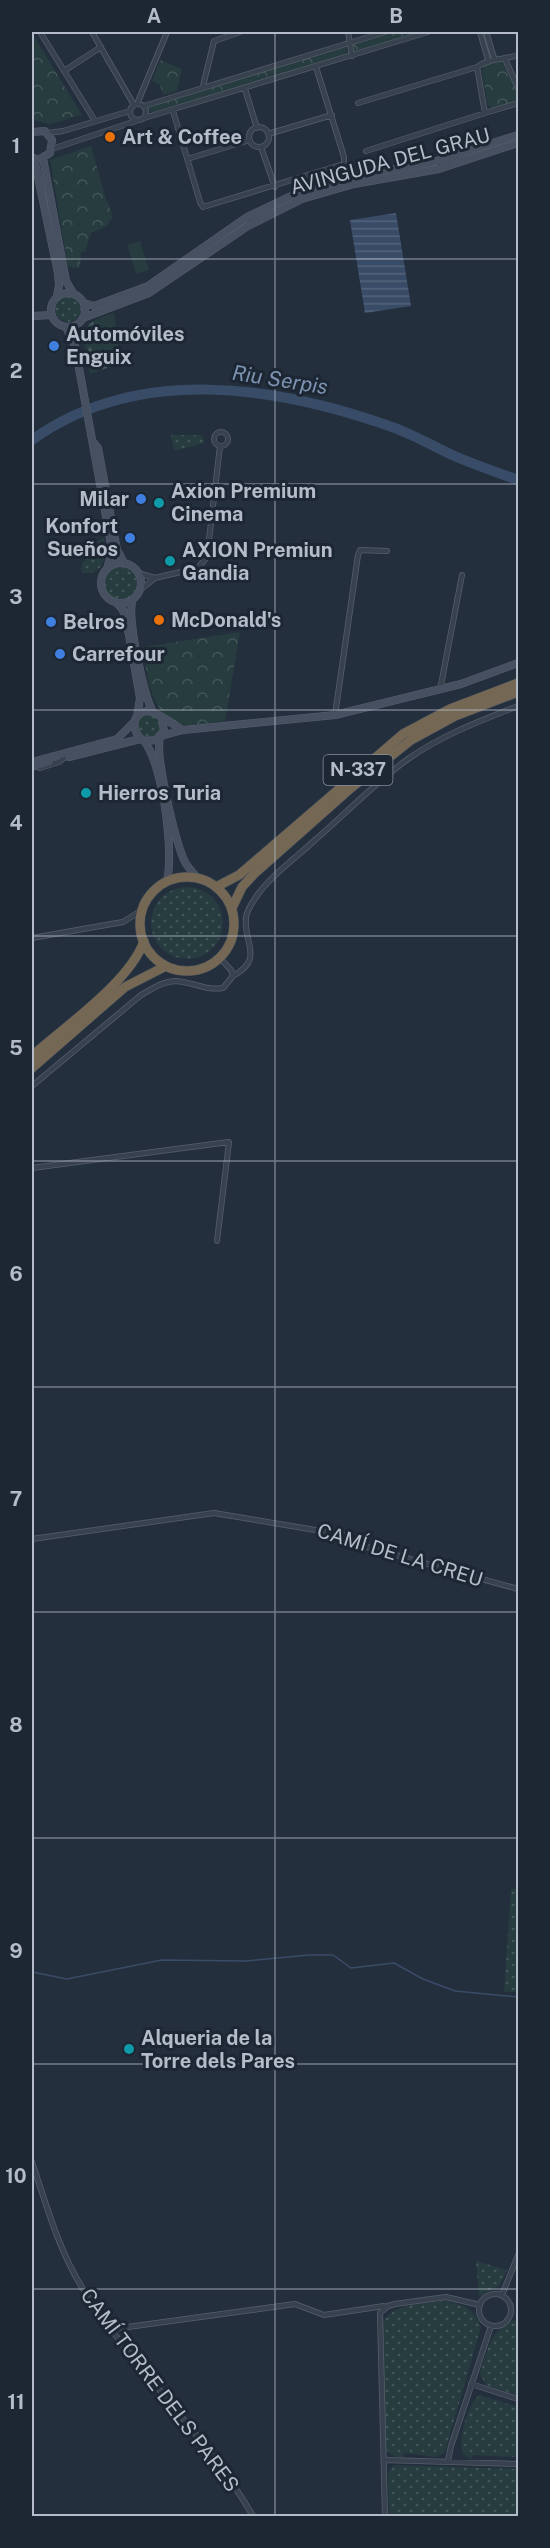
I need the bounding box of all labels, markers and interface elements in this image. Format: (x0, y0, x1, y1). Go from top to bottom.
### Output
text: A (147, 4, 161, 28)
text: B (389, 4, 403, 28)
street label: AVINGUDA DEL GRAU (288, 123, 492, 199)
place label: Art & Coffee (122, 125, 242, 149)
marker: Art & Coffee (103, 130, 117, 144)
text: 1 (12, 134, 20, 158)
place label: Automóviles Enguix (66, 322, 185, 369)
marker: Automóviles Enguix (47, 339, 61, 353)
text: 2 (10, 359, 22, 383)
water label: Riu Serpis (231, 360, 330, 399)
place label: Axion Premium Cinema (171, 479, 316, 526)
place label: Milar (79, 487, 129, 511)
marker: Milar (134, 492, 148, 506)
marker: Axion Premium Cinema (152, 496, 166, 510)
place label: Konfort Sueños (45, 514, 118, 561)
marker: Konfort Sueños (123, 531, 137, 545)
place label: AXION Premiun Gandia (182, 538, 333, 585)
marker: AXION Premiun Gandia (163, 554, 177, 568)
text: 3 (9, 585, 23, 609)
place label: McDonald's (171, 608, 281, 632)
place label: Belros (63, 610, 125, 634)
marker: McDonald's (152, 613, 166, 627)
marker: Belros (44, 615, 58, 629)
place label: Carrefour (72, 642, 165, 666)
marker: Carrefour (53, 647, 67, 661)
road number: N-337 (324, 755, 392, 785)
place label: Hierros Turia (98, 781, 221, 805)
marker: Hierros Turia (79, 786, 93, 800)
text: 4 (9, 811, 23, 835)
text: 5 (9, 1036, 23, 1060)
text: 6 (9, 1262, 23, 1286)
text: 7 (10, 1487, 22, 1511)
street label: CAMÍ DE LA CREU (314, 1517, 486, 1592)
text: 8 (9, 1713, 23, 1737)
text: 9 (9, 1939, 23, 1963)
place label: Alqueria de la Torre dels Pares (141, 2026, 295, 2073)
marker: Alqueria de la Torre dels Pares (122, 2042, 136, 2056)
text: 10 (5, 2164, 27, 2188)
street label: CAMÍ TORRE DELS PARES (76, 2283, 245, 2496)
text: 11 (7, 2390, 25, 2414)

